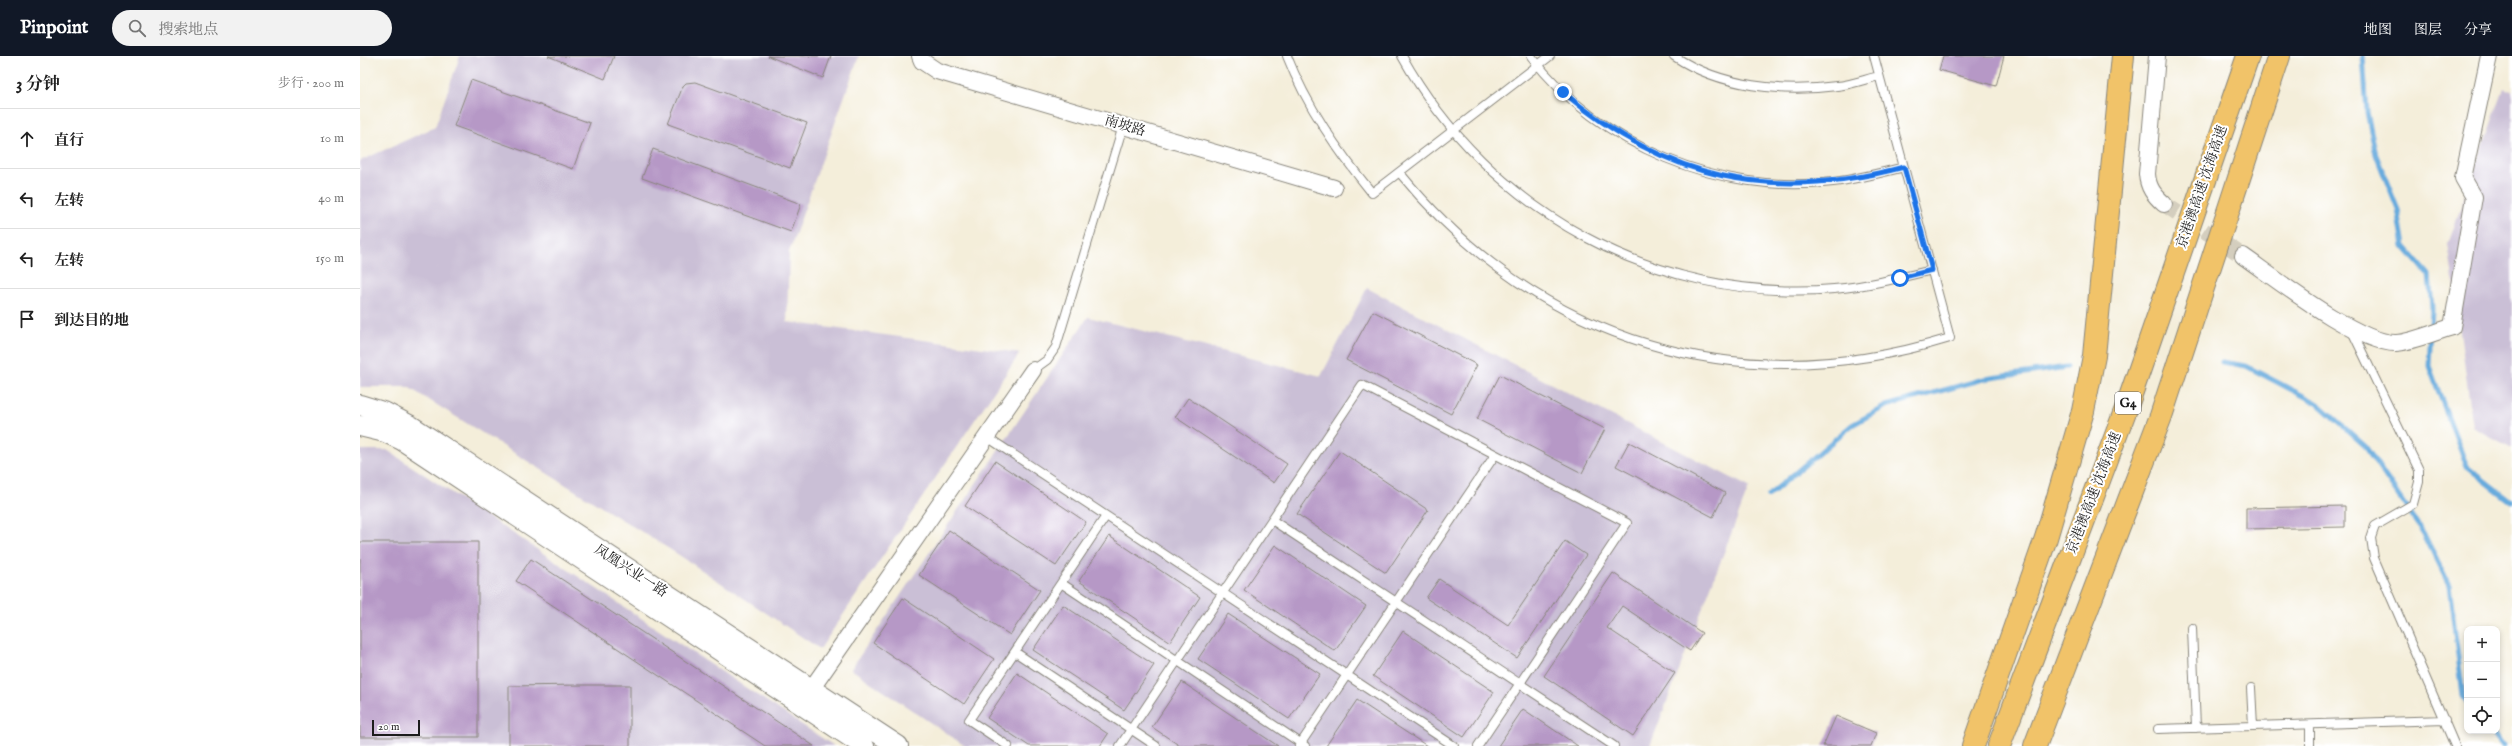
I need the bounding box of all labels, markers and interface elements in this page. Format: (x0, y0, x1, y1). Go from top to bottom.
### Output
search box (112, 10, 392, 46)
text: Pinpoint (20, 16, 88, 40)
icon: search (126, 17, 148, 39)
text: 搜索地点 (158, 20, 218, 39)
text: 地图 (2364, 21, 2392, 39)
text: 图层 (2414, 21, 2442, 39)
text: 分享 (2464, 21, 2492, 39)
text: 3 分钟 (16, 74, 60, 95)
text: 步行 · 200 m (278, 75, 344, 92)
route end (1554, 83, 1572, 101)
street label: 南坡路 (1102, 111, 1148, 141)
street label: 京港澳高速 沈海高速 (2172, 123, 2232, 251)
icon: ahead (16, 128, 38, 150)
text: 10 m (320, 130, 344, 147)
text: 直行 (54, 131, 84, 150)
icon: left (16, 188, 38, 210)
text: 40 m (318, 190, 344, 207)
text: 左转 (54, 191, 84, 210)
icon: left (16, 248, 38, 270)
text: 150 m (315, 250, 344, 267)
text: 左转 (54, 251, 84, 270)
route start (1891, 269, 1909, 287)
icon: arrive (16, 308, 38, 330)
text: 到达目的地 (54, 311, 129, 330)
road number: G4 (2115, 392, 2141, 414)
street label: 京港澳高速 沈海高速 (2062, 430, 2126, 556)
street label: 凤凰兴业一路 (591, 541, 671, 601)
map controls (2464, 626, 2500, 734)
button: + (2464, 626, 2500, 662)
button: − (2464, 662, 2500, 698)
button: locate (2464, 698, 2500, 734)
scale bar (372, 718, 420, 737)
text: 20 m (378, 720, 399, 734)

